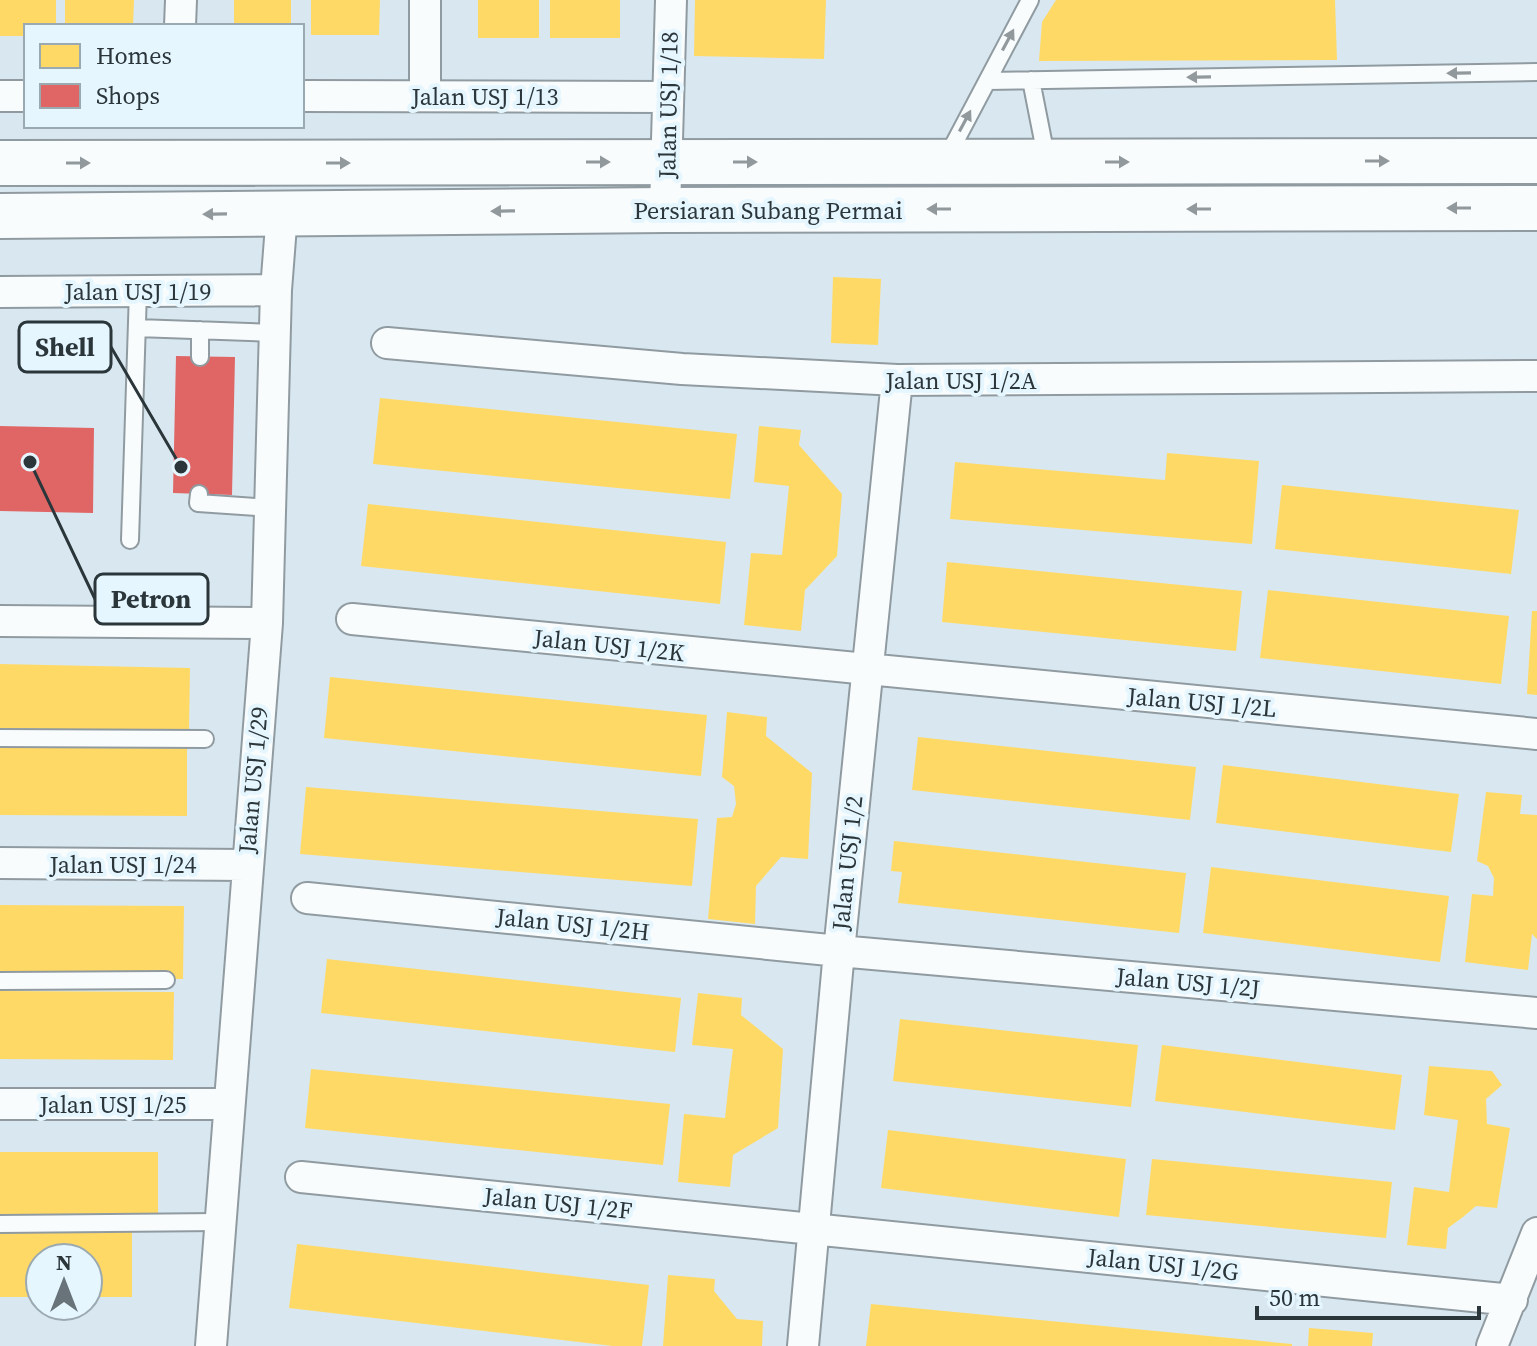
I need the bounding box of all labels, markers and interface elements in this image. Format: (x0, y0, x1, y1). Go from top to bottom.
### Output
legend (24, 24, 304, 128)
one-way arrow (1002, 29, 1015, 52)
street label: Jalan USJ 1/18 (650, 31, 686, 180)
text: Homes (96, 39, 172, 72)
one-way arrow (1446, 67, 1471, 79)
one-way arrow (1186, 71, 1211, 84)
text: Shops (96, 79, 160, 112)
street label: Jalan USJ 1/13 (410, 80, 559, 113)
one-way arrow (959, 110, 972, 133)
one-way arrow (1365, 155, 1390, 167)
one-way arrow (586, 156, 611, 168)
one-way arrow (733, 156, 758, 168)
one-way arrow (1105, 156, 1130, 168)
one-way arrow (66, 157, 91, 169)
one-way arrow (326, 157, 351, 169)
street label: Persiaran Subang Permai (633, 194, 903, 227)
one-way arrow (1446, 202, 1471, 214)
one-way arrow (926, 203, 951, 215)
one-way arrow (1186, 203, 1211, 215)
one-way arrow (490, 205, 515, 217)
one-way arrow (202, 208, 227, 220)
street label: Jalan USJ 1/19 (63, 275, 212, 308)
callout: Shell (19, 322, 111, 372)
text: Shell (35, 329, 95, 365)
street label: Jalan USJ 1/2A (884, 364, 1037, 397)
callout: Petron (95, 574, 208, 624)
text: Petron (111, 581, 191, 617)
street label: Jalan USJ 1/2K (531, 621, 686, 669)
street label: Jalan USJ 1/2L (1125, 679, 1278, 725)
street label: Jalan USJ 1/29 (230, 705, 276, 856)
street label: Jalan USJ 1/2 (823, 794, 870, 933)
street label: Jalan USJ 1/24 (48, 848, 197, 881)
street label: Jalan USJ 1/2H (494, 899, 651, 948)
street label: Jalan USJ 1/2J (1114, 959, 1261, 1005)
street label: Jalan USJ 1/25 (38, 1088, 187, 1121)
street label: Jalan USJ 1/2F (481, 1179, 634, 1227)
street label: Jalan USJ 1/2G (1085, 1240, 1241, 1288)
north arrow (24, 1242, 104, 1322)
text: N (56, 1247, 72, 1277)
scale bar (1257, 1270, 1479, 1320)
text: 50 m (1269, 1281, 1320, 1314)

